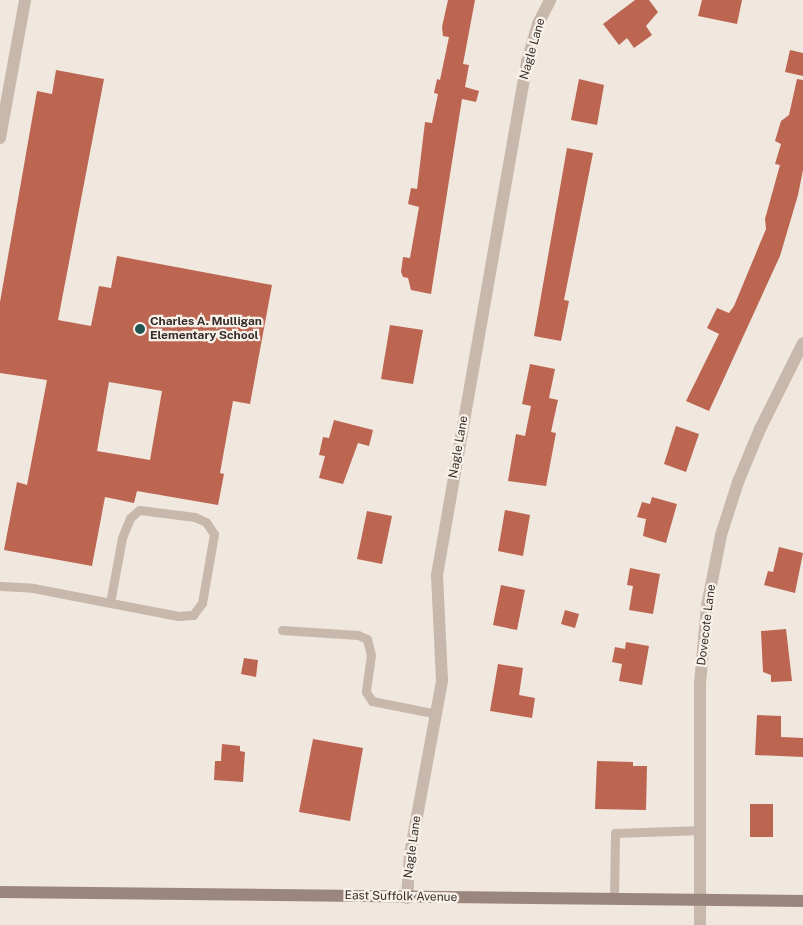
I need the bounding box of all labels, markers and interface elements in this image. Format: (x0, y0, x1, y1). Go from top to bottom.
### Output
street label: Nagle Lane (517, 17, 549, 81)
place label: Charles A. Mulligan Elementary School (150, 315, 262, 343)
marker: Charles A. Mulligan Elementary School (134, 323, 146, 335)
street label: Nagle Lane (446, 415, 472, 479)
street label: Dovecote Lane (695, 583, 719, 667)
street label: Nagle Lane (401, 815, 425, 879)
street label: East Suffolk Avenue (344, 889, 458, 905)

